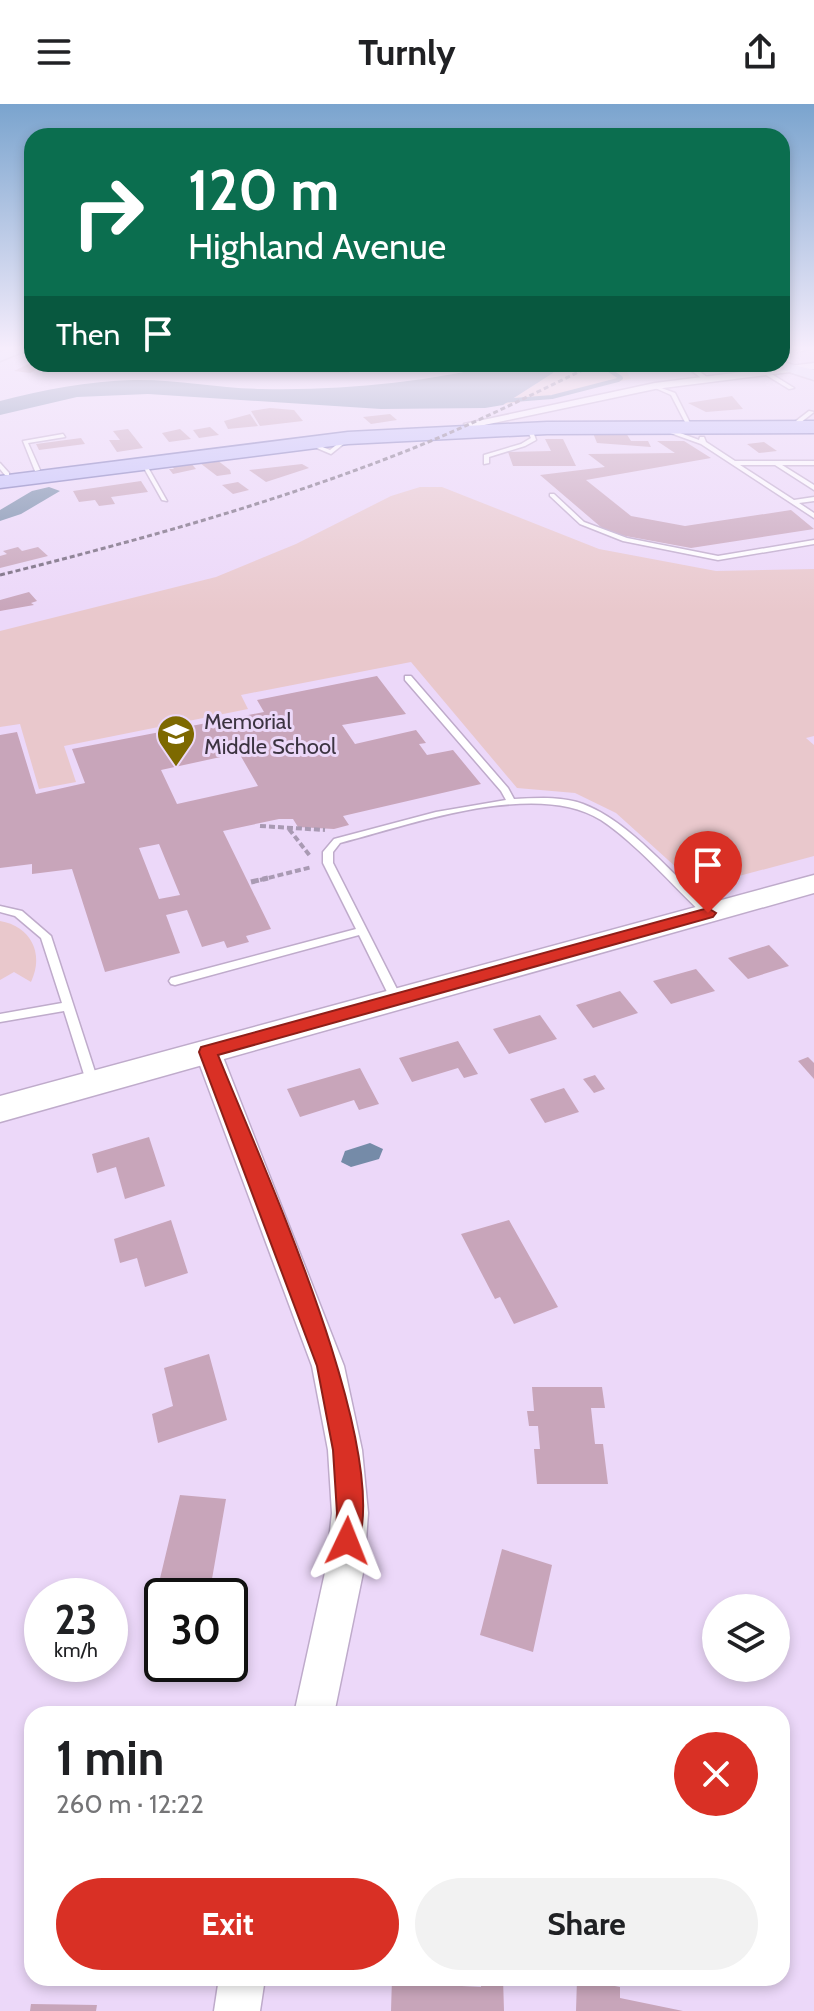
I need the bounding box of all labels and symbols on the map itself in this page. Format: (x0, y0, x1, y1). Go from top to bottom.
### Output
place label: Memorial Middle School (204, 708, 337, 760)
school or university icon: Memorial Middle School (155, 713, 197, 768)
pin (674, 831, 742, 913)
position arrow (305, 1499, 389, 1583)
speed limit sign: 30 (144, 1578, 248, 1682)

